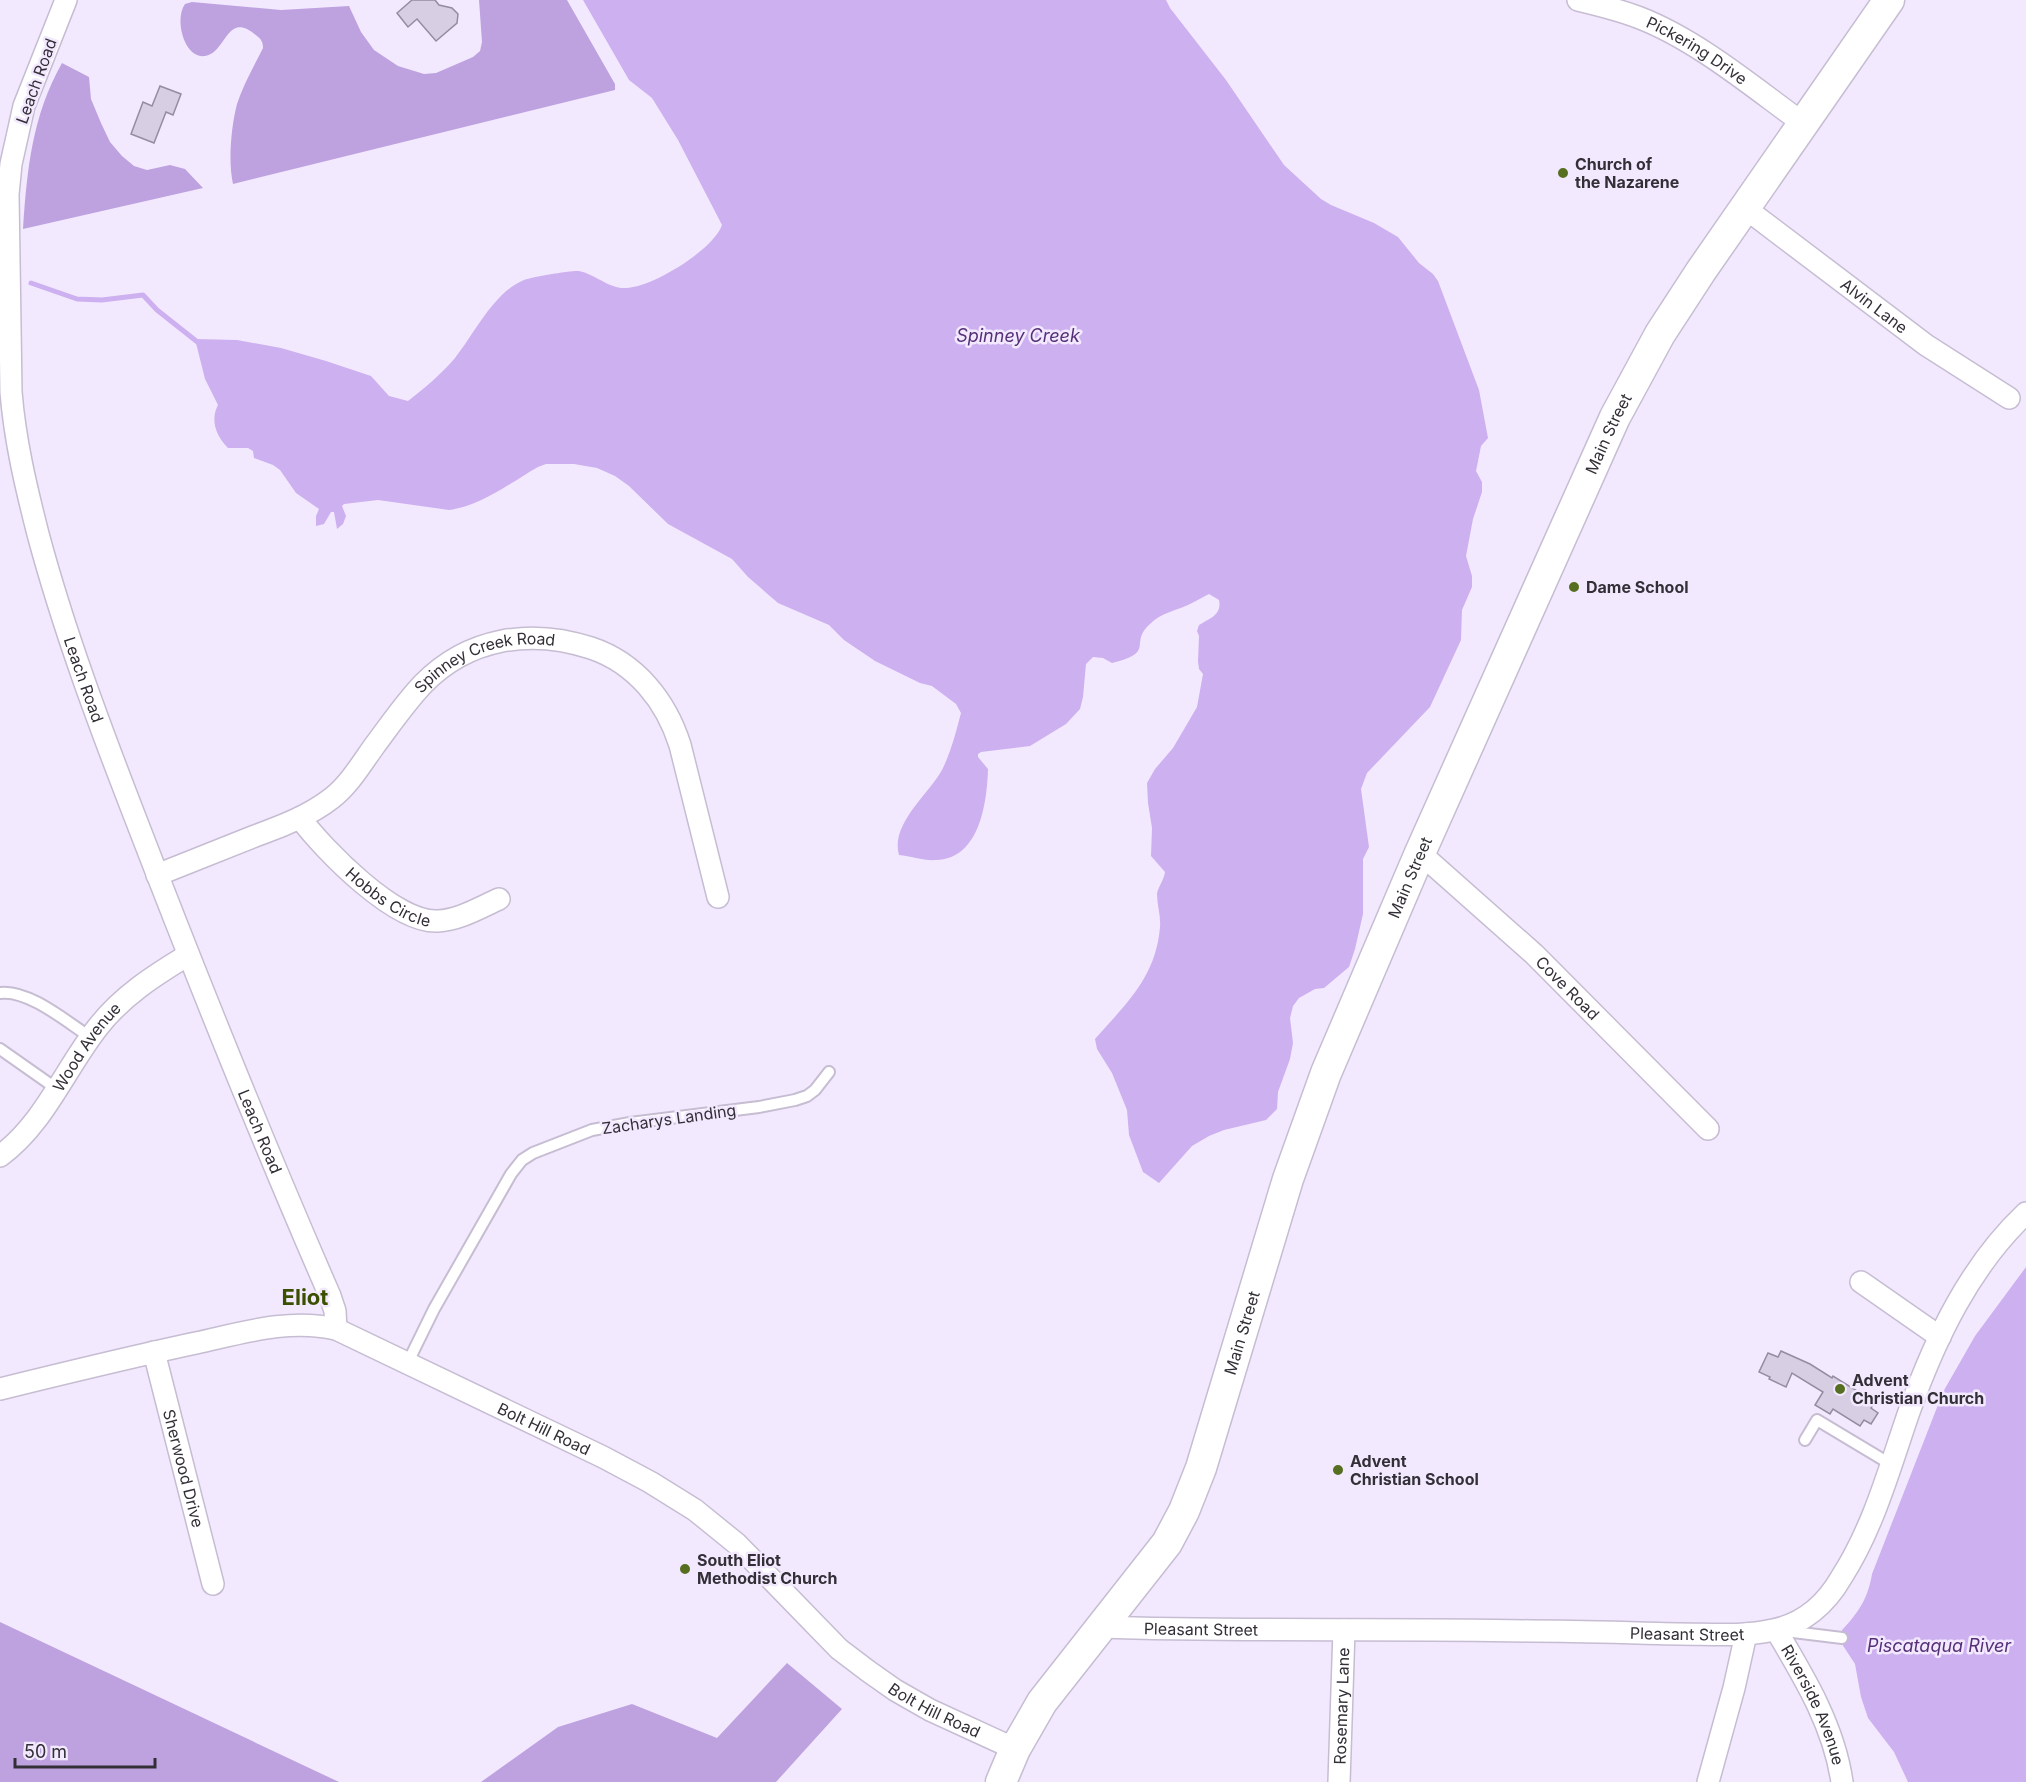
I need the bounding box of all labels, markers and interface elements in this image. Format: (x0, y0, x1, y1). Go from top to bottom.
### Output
street label: Pickering Drive (1643, 12, 1751, 89)
street label: Leach Road (11, 36, 61, 126)
place label: Church of the Nazarene (1575, 154, 1679, 192)
marker: Church of the Nazarene (1556, 166, 1570, 180)
street label: Alvin Lane (1837, 274, 1912, 337)
water label: Spinney Creek (956, 325, 1081, 346)
street label: Main Street (1581, 390, 1636, 477)
place label: Dame School (1586, 577, 1689, 597)
marker: Dame School (1567, 580, 1581, 594)
street label: Spinney Creek Road (410, 628, 556, 697)
street label: Leach Road (60, 634, 108, 725)
street label: Main Street (1383, 834, 1436, 921)
street label: Hobbs Circle (341, 863, 433, 931)
street label: Cove Road (1532, 952, 1604, 1024)
street label: Wood Avenue (48, 998, 125, 1095)
street label: Leach Road (234, 1086, 286, 1176)
street label: Zacharys Landing (601, 1100, 737, 1138)
district label: Eliot (282, 1284, 328, 1310)
street label: Main Street (1220, 1289, 1264, 1377)
place label: Advent Christian Church (1852, 1370, 1984, 1408)
marker: Advent Christian Church (1833, 1382, 1847, 1396)
street label: Bolt Hill Road (494, 1398, 594, 1459)
street label: Sherwood Drive (159, 1407, 208, 1530)
place label: Advent Christian School (1350, 1451, 1479, 1489)
marker: Advent Christian School (1331, 1463, 1345, 1477)
place label: South Eliot Methodist Church (697, 1550, 837, 1588)
marker: South Eliot Methodist Church (678, 1562, 692, 1576)
street label: Pleasant Street (1144, 1618, 1258, 1640)
street label: Pleasant Street (1630, 1623, 1745, 1645)
water label: Piscataqua River (1867, 1635, 2012, 1656)
street label: Riverside Avenue (1777, 1641, 1849, 1767)
street label: Rosemary Lane (1330, 1647, 1353, 1765)
street label: Bolt Hill Road (885, 1679, 984, 1742)
scale bar (15, 1731, 154, 1769)
text: 50 m (24, 1741, 67, 1762)

